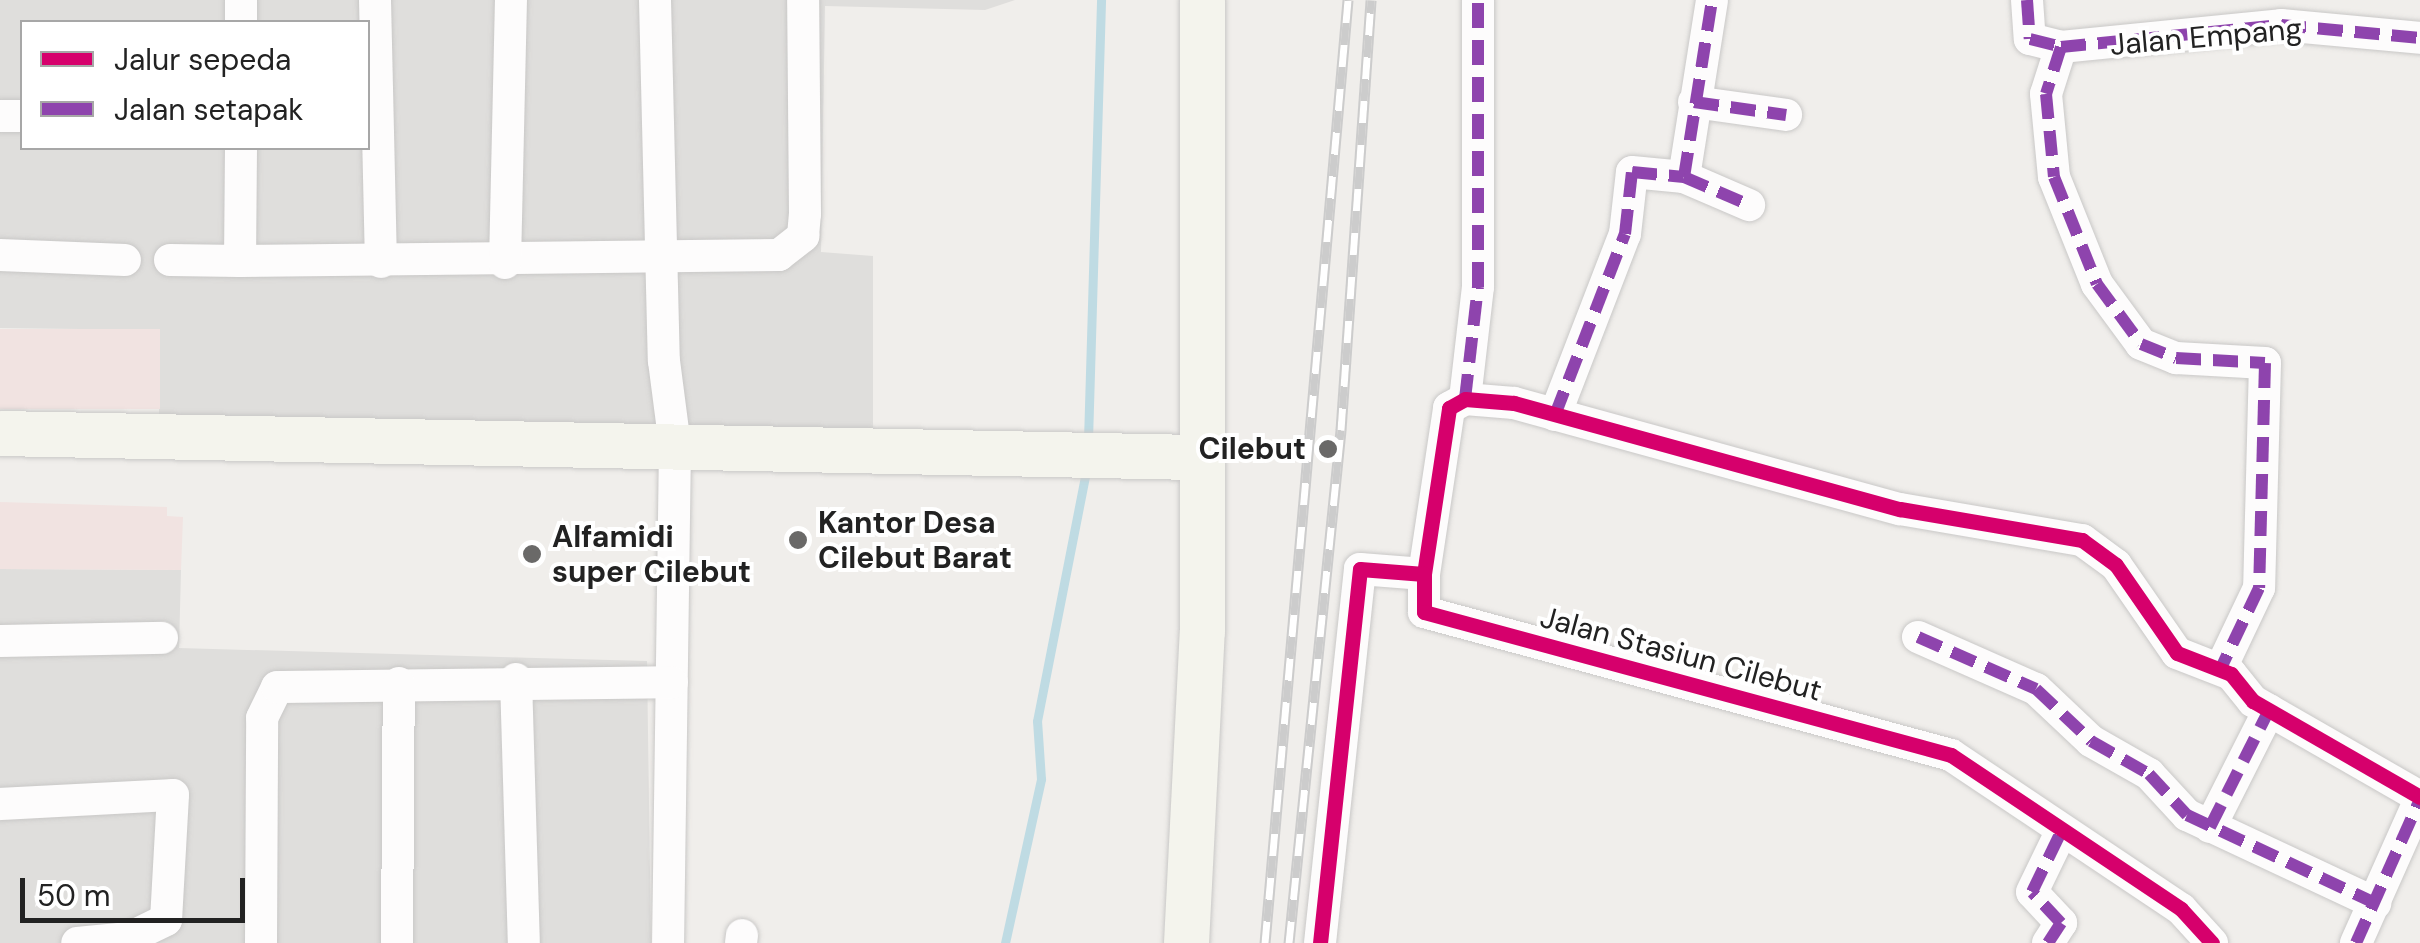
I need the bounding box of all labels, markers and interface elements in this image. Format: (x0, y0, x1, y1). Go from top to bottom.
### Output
street label: Jalan Empang (2109, 11, 2303, 63)
legend (20, 20, 370, 150)
text: Jalur sepeda (114, 40, 291, 79)
text: Jalan setapak (114, 90, 303, 129)
place label: Cilebut (1198, 431, 1306, 467)
marker: Cilebut (1315, 436, 1341, 462)
place label: Kantor Desa Cilebut Barat (818, 505, 1012, 576)
place label: Alfamidi super Cilebut (552, 519, 751, 590)
marker: Kantor Desa Cilebut Barat (787, 529, 809, 551)
marker: Alfamidi super Cilebut (521, 543, 543, 565)
street label: Jalan Stasiun Cilebut (1536, 599, 1826, 709)
scale bar (25, 858, 250, 920)
text: 50 m (37, 876, 111, 915)

